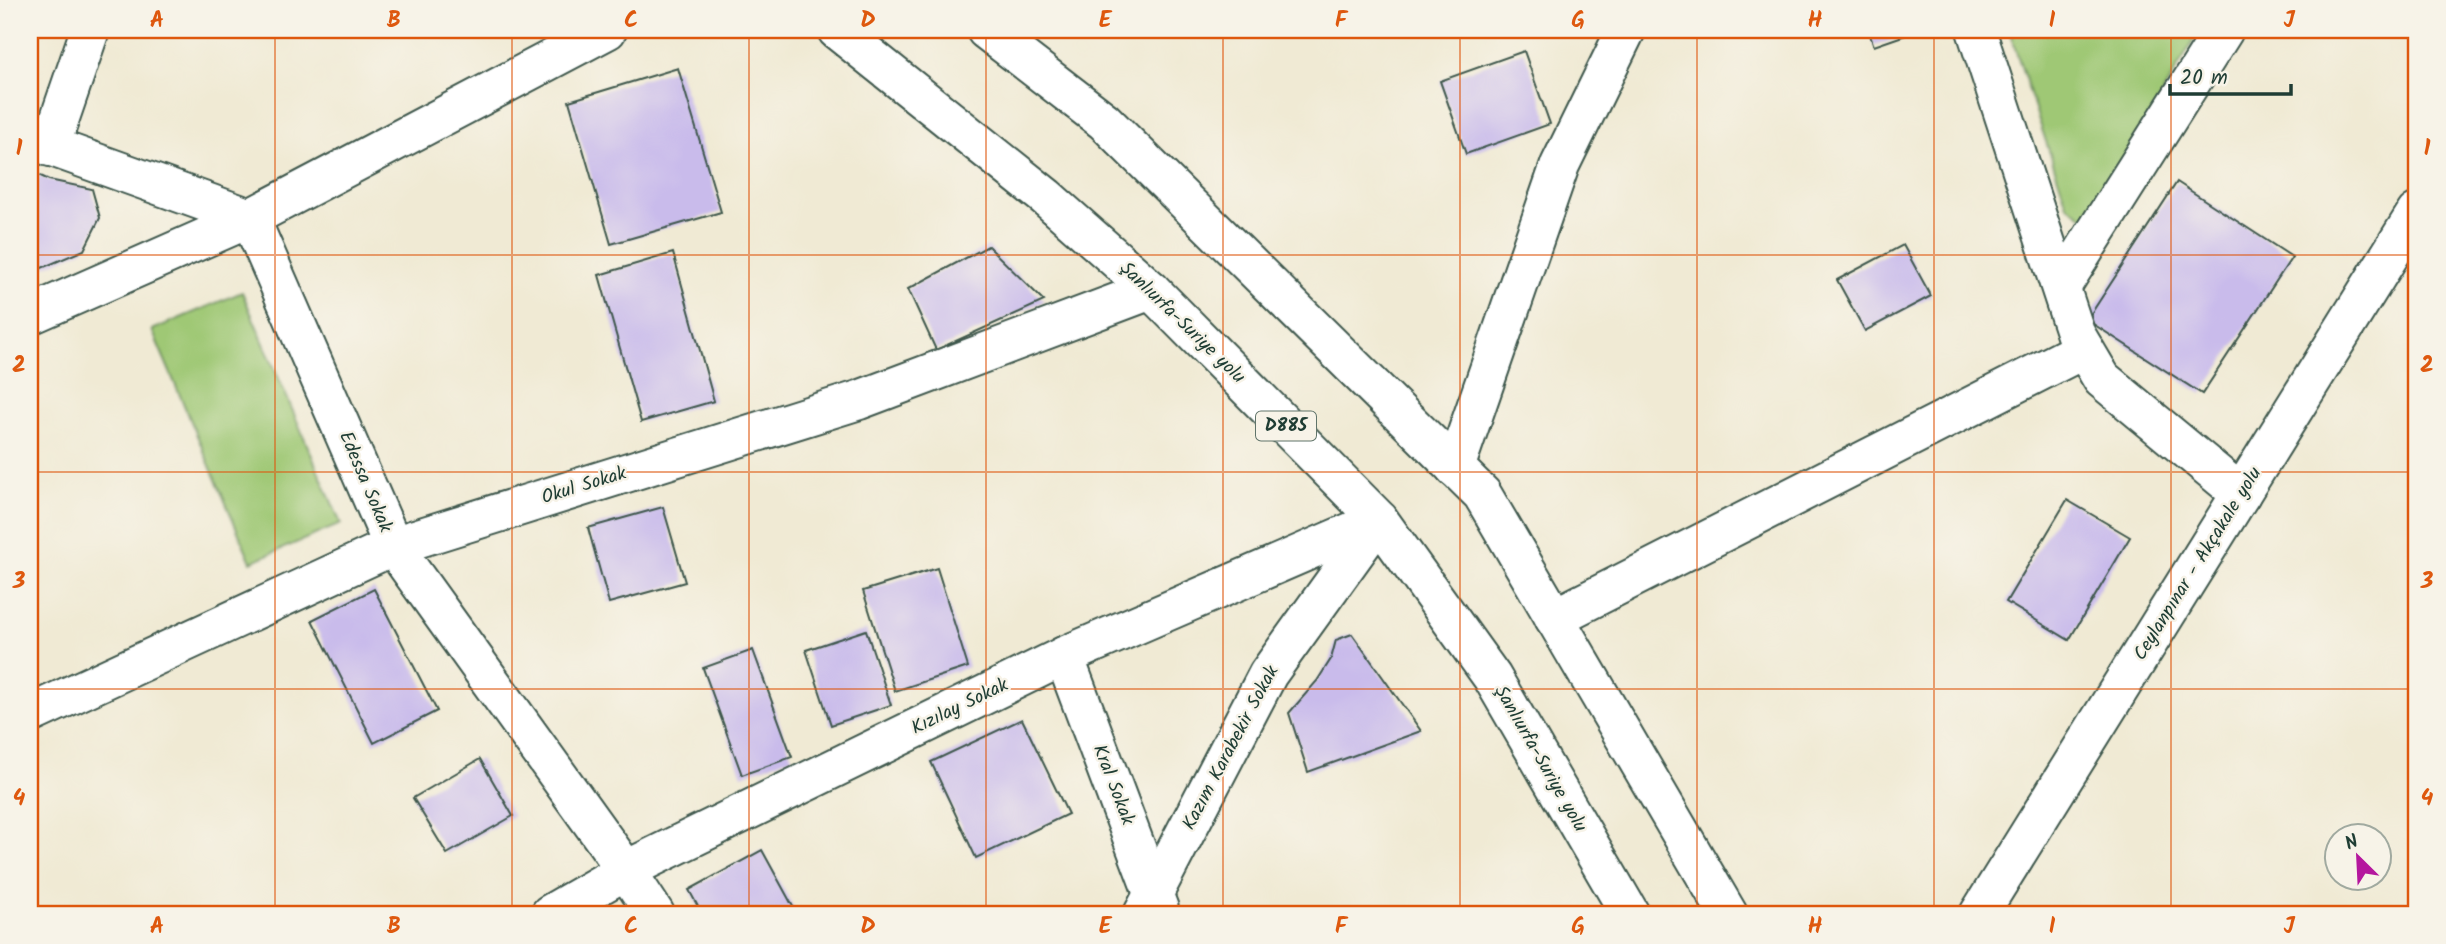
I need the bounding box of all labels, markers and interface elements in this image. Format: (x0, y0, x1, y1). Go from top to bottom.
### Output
text: A (150, 3, 164, 39)
text: B (387, 3, 401, 39)
text: C (624, 3, 638, 39)
text: D (860, 3, 876, 39)
text: E (1099, 3, 1113, 39)
text: F (1335, 3, 1349, 39)
text: G (1571, 3, 1585, 39)
text: H (1808, 3, 1823, 39)
text: I (2048, 3, 2056, 39)
text: J (2283, 3, 2295, 39)
scale bar (2170, 52, 2290, 96)
text: 20 m (2180, 62, 2228, 95)
text: 1 (16, 131, 23, 167)
text: 1 (2424, 131, 2431, 167)
street label: Şanlıurfa-Suriye yolu (1112, 255, 1252, 391)
text: 2 (12, 348, 26, 384)
text: 2 (2420, 348, 2434, 384)
road number: D885 (1256, 412, 1316, 440)
street label: Edessa Sokak (330, 427, 400, 537)
street label: Okul Sokak (538, 459, 630, 513)
street label: Ceylanpınar - Akçakale yolu (2126, 461, 2270, 667)
text: 3 (12, 564, 26, 600)
text: 3 (2420, 564, 2434, 600)
street label: Kazım Karabekir Sokak (1175, 660, 1287, 836)
street label: Kızılay Sokak (906, 670, 1014, 743)
street label: Şanlıurfa-Suriye yolu (1486, 680, 1594, 838)
street label: Kral Sokak (1084, 740, 1142, 830)
text: 4 (13, 781, 26, 817)
text: 4 (2421, 781, 2434, 817)
north arrow (2324, 822, 2394, 892)
text: N (2340, 827, 2363, 859)
text: A (150, 909, 164, 944)
text: B (387, 909, 401, 944)
text: C (624, 909, 638, 944)
text: D (860, 909, 876, 944)
text: E (1099, 909, 1113, 944)
text: F (1335, 909, 1349, 944)
text: G (1571, 909, 1585, 944)
text: H (1808, 909, 1823, 944)
text: I (2048, 909, 2056, 944)
text: J (2283, 909, 2295, 944)

